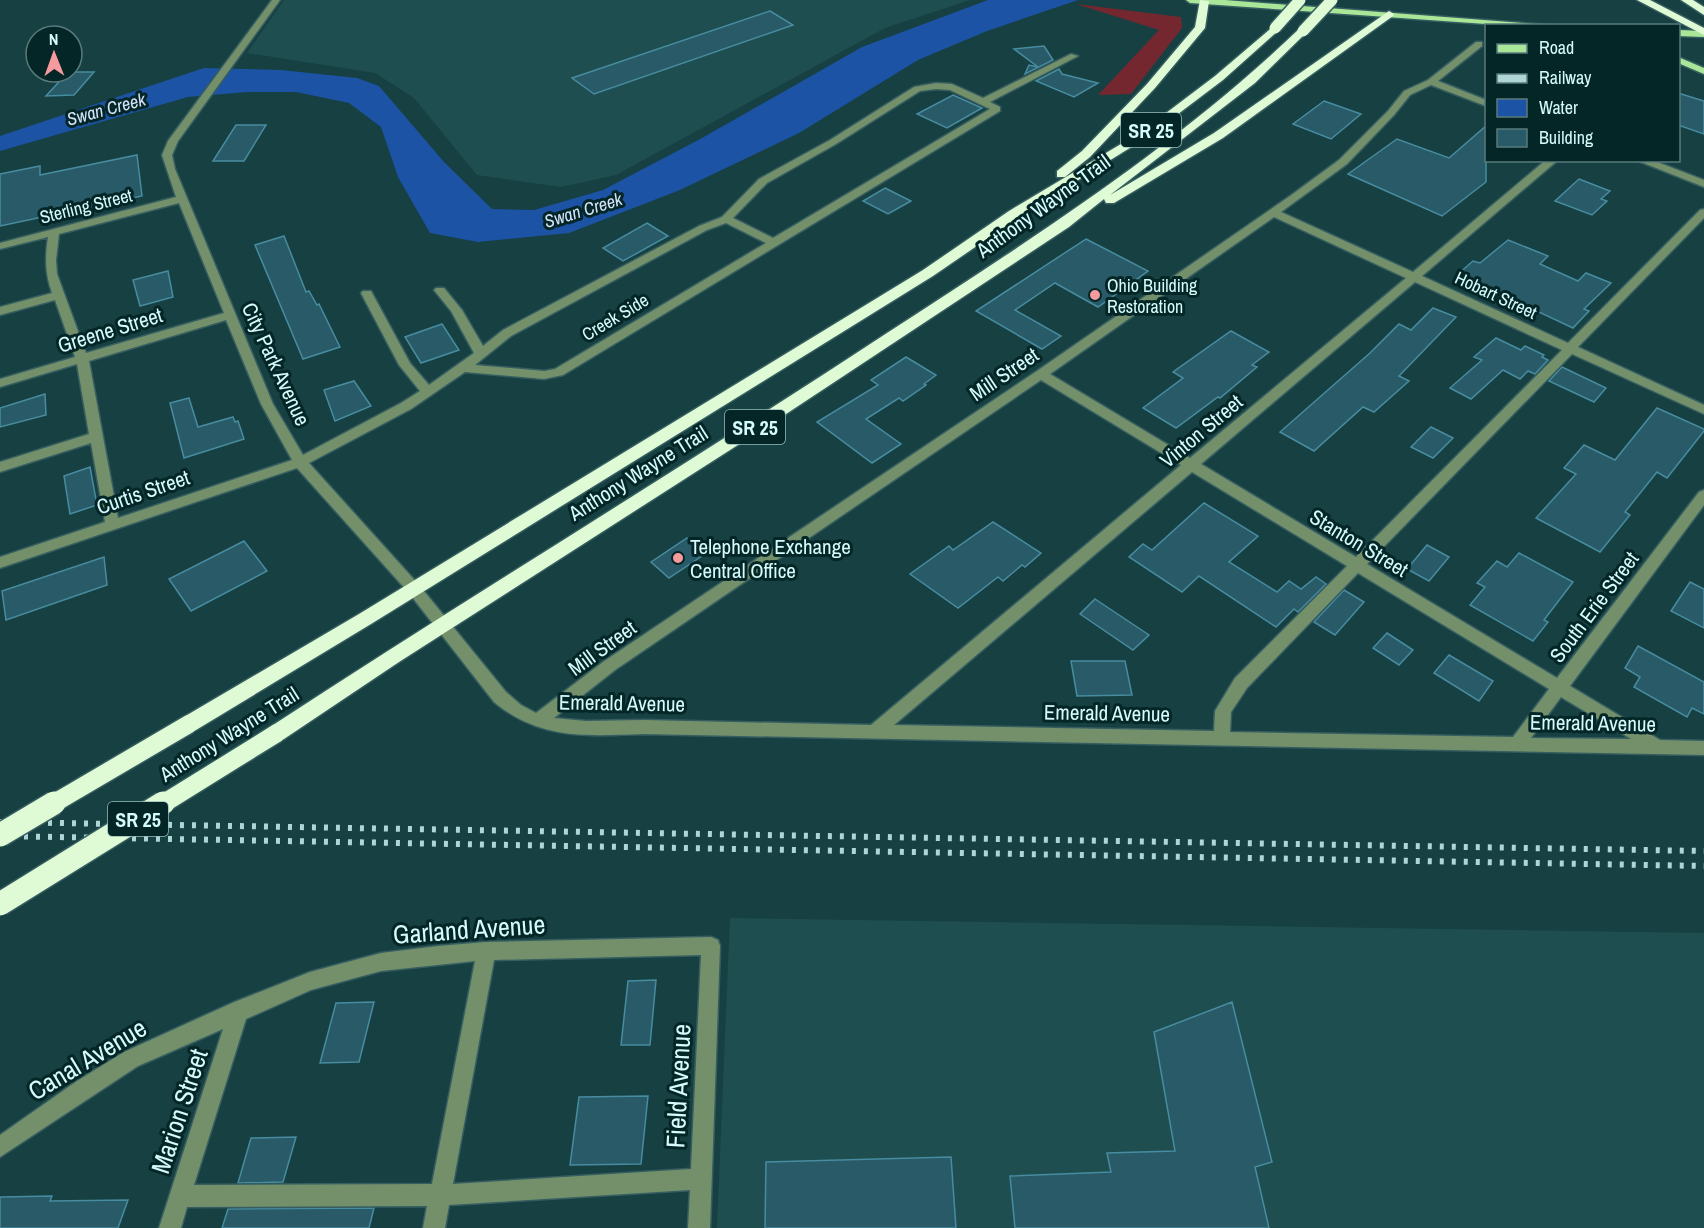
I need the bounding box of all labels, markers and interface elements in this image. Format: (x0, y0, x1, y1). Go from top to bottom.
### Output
north arrow (24, 24, 84, 84)
legend (1485, 24, 1680, 162)
text: N (49, 28, 59, 50)
text: Road (1539, 35, 1574, 60)
text: Railway (1539, 65, 1592, 90)
water label: Swan Creek (64, 86, 149, 131)
text: Water (1539, 95, 1578, 120)
road number: SR 25 (1121, 113, 1181, 147)
text: Building (1539, 125, 1594, 150)
street label: Anthony Wayne Trail (969, 147, 1116, 265)
street label: Sterling Street (37, 182, 135, 230)
water label: Swan Creek (541, 186, 626, 234)
street label: Hobart Street (1451, 265, 1541, 325)
place label: Ohio Building Restoration (1107, 273, 1198, 319)
street label: Creek Side (577, 287, 653, 347)
marker: Ohio Building Restoration (1088, 288, 1102, 302)
street label: City Park Avenue (235, 298, 317, 430)
street label: Greene Street (54, 300, 166, 360)
street label: Mill Street (964, 340, 1044, 408)
street label: Vinton Street (1153, 388, 1249, 474)
road number: SR 25 (725, 410, 785, 444)
street label: Anthony Wayne Trail (562, 419, 713, 528)
street label: Curtis Street (93, 462, 194, 521)
street label: Stanton Street (1304, 502, 1414, 584)
place label: Telephone Exchange Central Office (690, 532, 851, 585)
street label: South Erie Street (1543, 545, 1645, 668)
marker: Telephone Exchange Central Office (671, 551, 685, 565)
street label: Mill Street (562, 613, 642, 683)
street label: Anthony Wayne Trail (153, 680, 304, 789)
street label: Emerald Avenue (559, 687, 685, 719)
street label: Emerald Avenue (1044, 697, 1170, 729)
street label: Emerald Avenue (1530, 707, 1656, 739)
road number: SR 25 (108, 802, 168, 836)
street label: Garland Avenue (392, 906, 546, 952)
street label: Canal Avenue (21, 1010, 153, 1108)
street label: Field Avenue (657, 1023, 699, 1149)
street label: Marion Street (142, 1044, 216, 1178)

